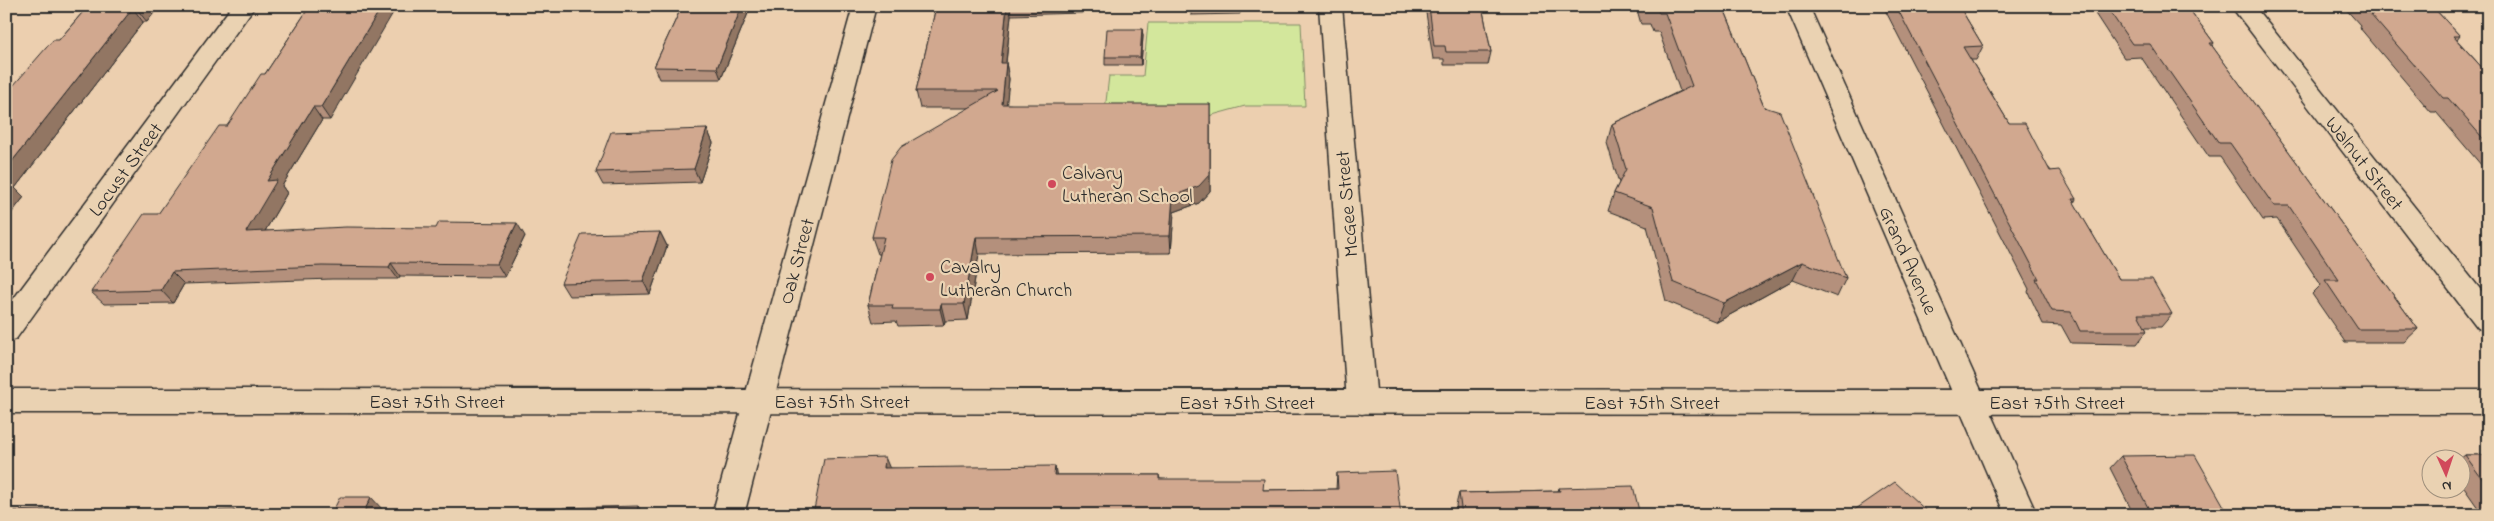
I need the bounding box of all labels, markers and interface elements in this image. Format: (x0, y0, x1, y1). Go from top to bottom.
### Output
street label: Walnut Street (2317, 111, 2409, 218)
street label: Locust Street (83, 117, 171, 224)
street label: McGee Street (1329, 149, 1368, 258)
place label: Calvary Lutheran School (1062, 160, 1193, 212)
marker: Calvary Lutheran School (1046, 178, 1058, 190)
street label: Grand Avenue (1870, 202, 1943, 320)
street label: Oak Street (773, 215, 824, 308)
place label: Cavalry Lutheran Church (940, 254, 1072, 306)
marker: Cavalry Lutheran Church (924, 271, 936, 283)
street label: East 75th Street (369, 389, 505, 418)
street label: East 75th Street (774, 389, 910, 418)
street label: East 75th Street (1179, 390, 1315, 419)
street label: East 75th Street (1584, 390, 1720, 419)
street label: East 75th Street (1989, 390, 2125, 419)
north arrow (2422, 448, 2472, 498)
text: N (2441, 475, 2452, 496)

